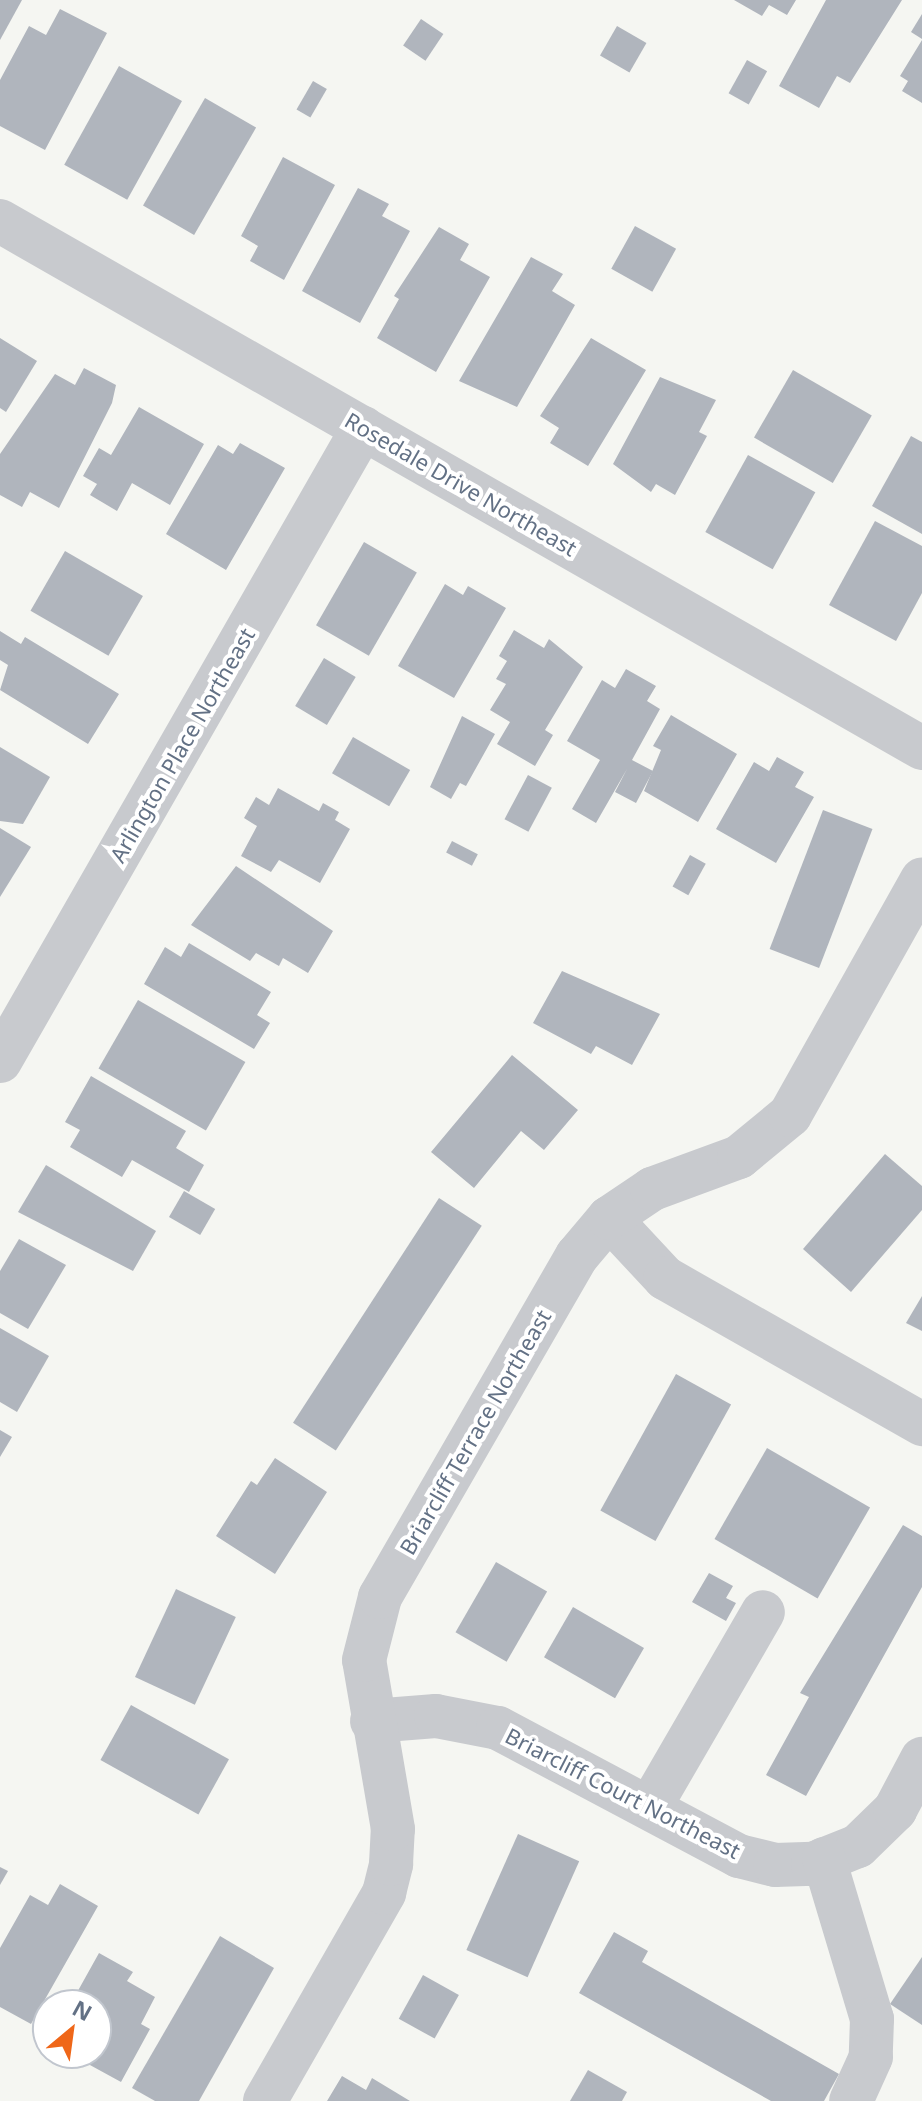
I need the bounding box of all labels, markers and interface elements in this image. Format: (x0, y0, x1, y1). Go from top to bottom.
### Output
street label: Rosedale Drive Northeast (340, 407, 582, 561)
street label: Arlington Place Northeast (104, 623, 260, 867)
street label: Briarcliff Terrace Northeast (394, 1305, 556, 1559)
street label: Briarcliff Court Northeast (501, 1722, 745, 1864)
north arrow (32, 1989, 112, 2069)
text: N (68, 1992, 98, 2027)

